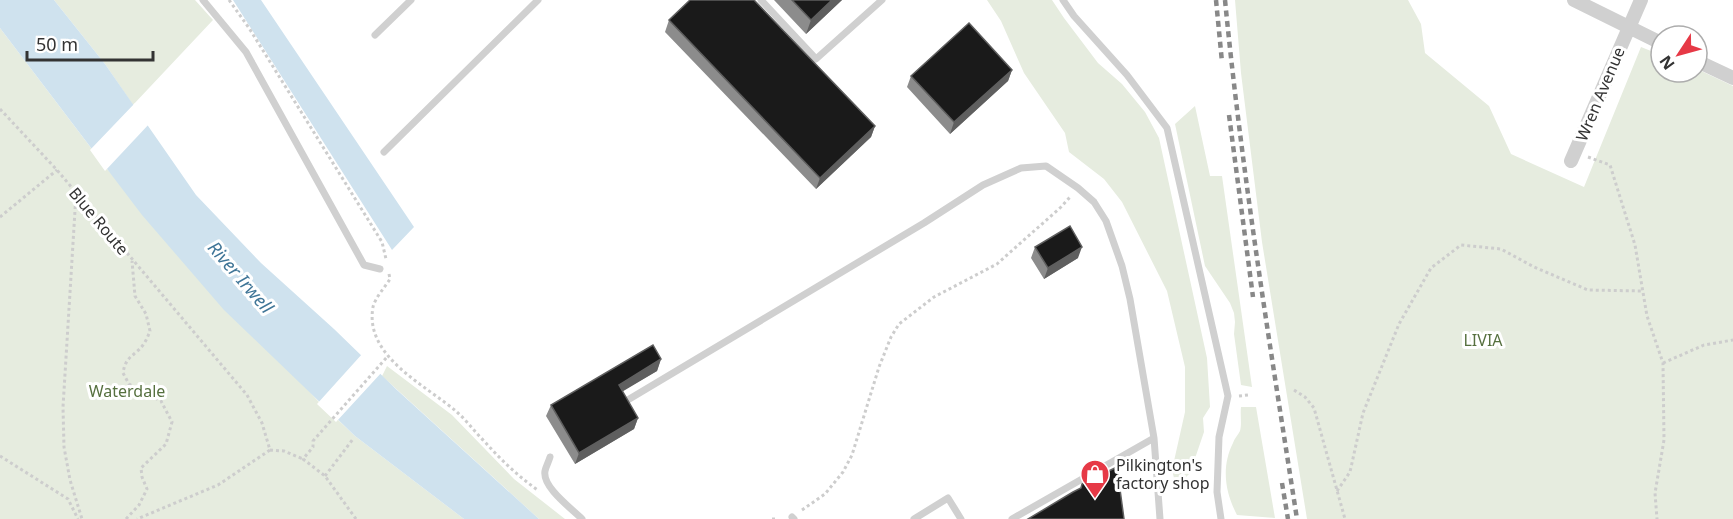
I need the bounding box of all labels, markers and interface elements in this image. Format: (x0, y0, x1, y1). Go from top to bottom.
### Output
scale bar (27, 24, 153, 62)
north arrow (1649, 24, 1709, 84)
text: 50 m (36, 32, 78, 56)
street label: Wren Avenue (1570, 44, 1630, 144)
text: N (1654, 51, 1680, 75)
street label: Blue Route (64, 183, 134, 259)
water label: River Irwell (203, 236, 279, 319)
park label: LIVIA (1463, 329, 1503, 351)
park label: Waterdale (89, 380, 165, 402)
place label: Pilkington's factory shop (1116, 454, 1210, 494)
shop icon: Pilkington's factory shop (1079, 458, 1111, 500)

